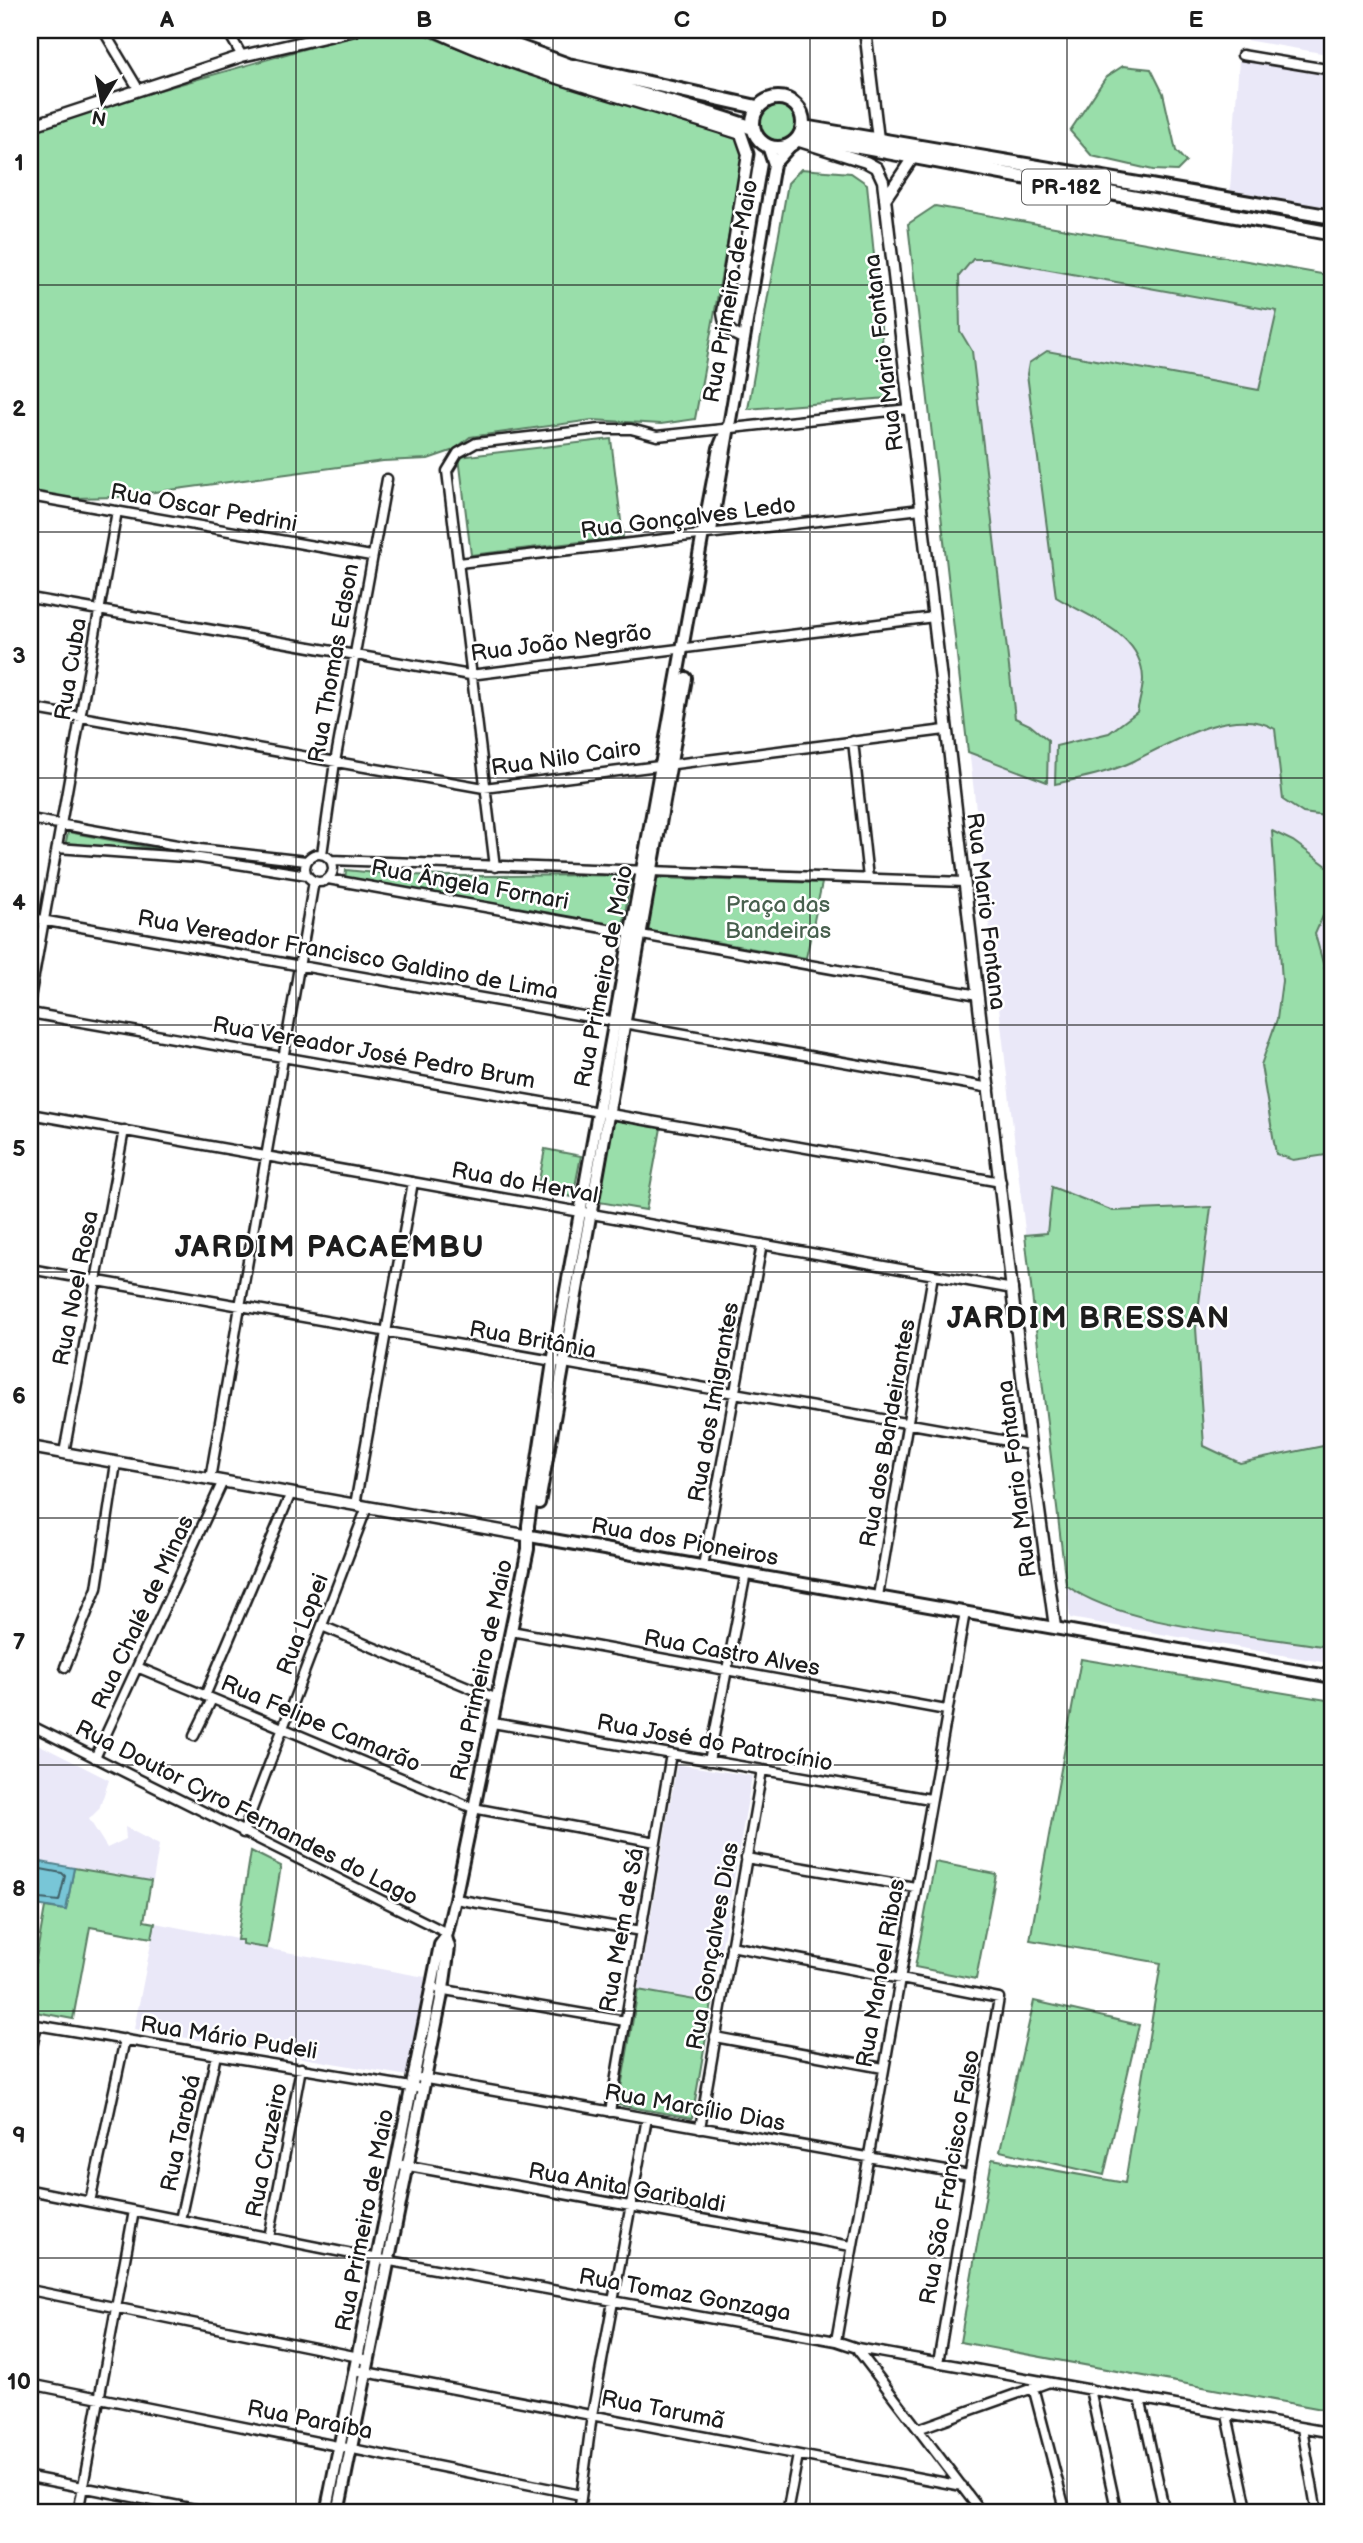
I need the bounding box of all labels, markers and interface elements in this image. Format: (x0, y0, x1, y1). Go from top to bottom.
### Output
text: A (159, 6, 175, 34)
text: B (416, 6, 432, 34)
text: C (674, 6, 690, 34)
text: D (931, 6, 947, 34)
text: E (1189, 6, 1204, 34)
north arrow (66, 66, 136, 136)
text: N (90, 105, 108, 130)
text: 1 (14, 149, 24, 177)
road number: PR-182 (1022, 170, 1110, 204)
street label: Rua Primeiro de Maio (698, 177, 764, 405)
street label: Rua Mario Fontana (858, 253, 910, 453)
text: 2 (12, 395, 26, 423)
street label: Rua Oscar Pedrini (108, 478, 300, 538)
street label: Rua Gonçalves Ledo (579, 491, 797, 545)
street label: Rua Thomas Edson (303, 561, 365, 765)
street label: Rua Cuba (49, 616, 93, 722)
street label: Rua João Negrão (469, 618, 653, 668)
text: 3 (12, 642, 26, 670)
street label: Rua Nilo Cairo (489, 734, 643, 782)
street label: Rua Mario Fontana (960, 811, 1012, 1011)
street label: Rua Ângela Fornari (369, 854, 571, 916)
street label: Rua Primeiro de Maio (569, 863, 639, 1090)
text: 4 (12, 889, 26, 917)
park label: Praça das Bandeiras (725, 891, 831, 945)
street label: Rua Vereador Francisco Galdino de Lima (135, 904, 560, 1006)
street label: Rua Vereador José Pedro Brum (210, 1011, 537, 1095)
text: 5 (12, 1135, 26, 1163)
street label: Rua do Herval (449, 1156, 600, 1210)
street label: Rua Noel Rosa (47, 1208, 105, 1368)
district label: JARDIM PACAEMBU (175, 1230, 485, 1266)
street label: Rua dos Imigrantes (683, 1300, 745, 1504)
district label: JARDIM BRESSAN (947, 1301, 1231, 1337)
street label: Rua Britânia (467, 1315, 599, 1365)
street label: Rua dos Bandeirantes (854, 1317, 922, 1550)
street label: Rua Mario Fontana (991, 1379, 1043, 1579)
text: 6 (12, 1382, 26, 1410)
street label: Rua Chalé de Minas (86, 1511, 200, 1714)
street label: Rua dos Pioneiros (589, 1512, 781, 1572)
street label: Rua Primeiro de Maio (445, 1557, 519, 1784)
street label: Rua Lopei (271, 1570, 335, 1679)
street label: Rua Castro Alves (642, 1624, 822, 1682)
text: 7 (13, 1628, 26, 1656)
street label: Rua Felipe Camarão (217, 1669, 425, 1779)
street label: Rua José do Patrocínio (595, 1708, 835, 1778)
street label: Rua Doutor Cyro Fernandes do Lago (70, 1714, 423, 1912)
street label: Rua Gonçalves Dias (681, 1840, 745, 2052)
street label: Rua Mem de Sá (594, 1846, 650, 2015)
text: 8 (12, 1875, 26, 1903)
street label: Rua Manoel Ribas (851, 1877, 911, 2070)
street label: Rua Mário Pudeli (138, 2010, 319, 2066)
street label: Rua São Francisco Falso (914, 2048, 986, 2307)
street label: Rua Tarobá (155, 2072, 207, 2194)
street label: Rua Marcílio Dias (602, 2078, 787, 2138)
street label: Rua Cruzeiro (240, 2081, 294, 2220)
street label: Rua Primeiro de Maio (330, 2107, 400, 2334)
text: 9 (12, 2122, 26, 2150)
street label: Rua Anita Garibaldi (526, 2157, 728, 2219)
street label: Rua Tomaz Gonzaga (577, 2263, 793, 2327)
text: 10 (7, 2368, 31, 2396)
street label: Rua Tarumã (599, 2384, 727, 2436)
street label: Rua Paraíba (245, 2394, 375, 2446)

